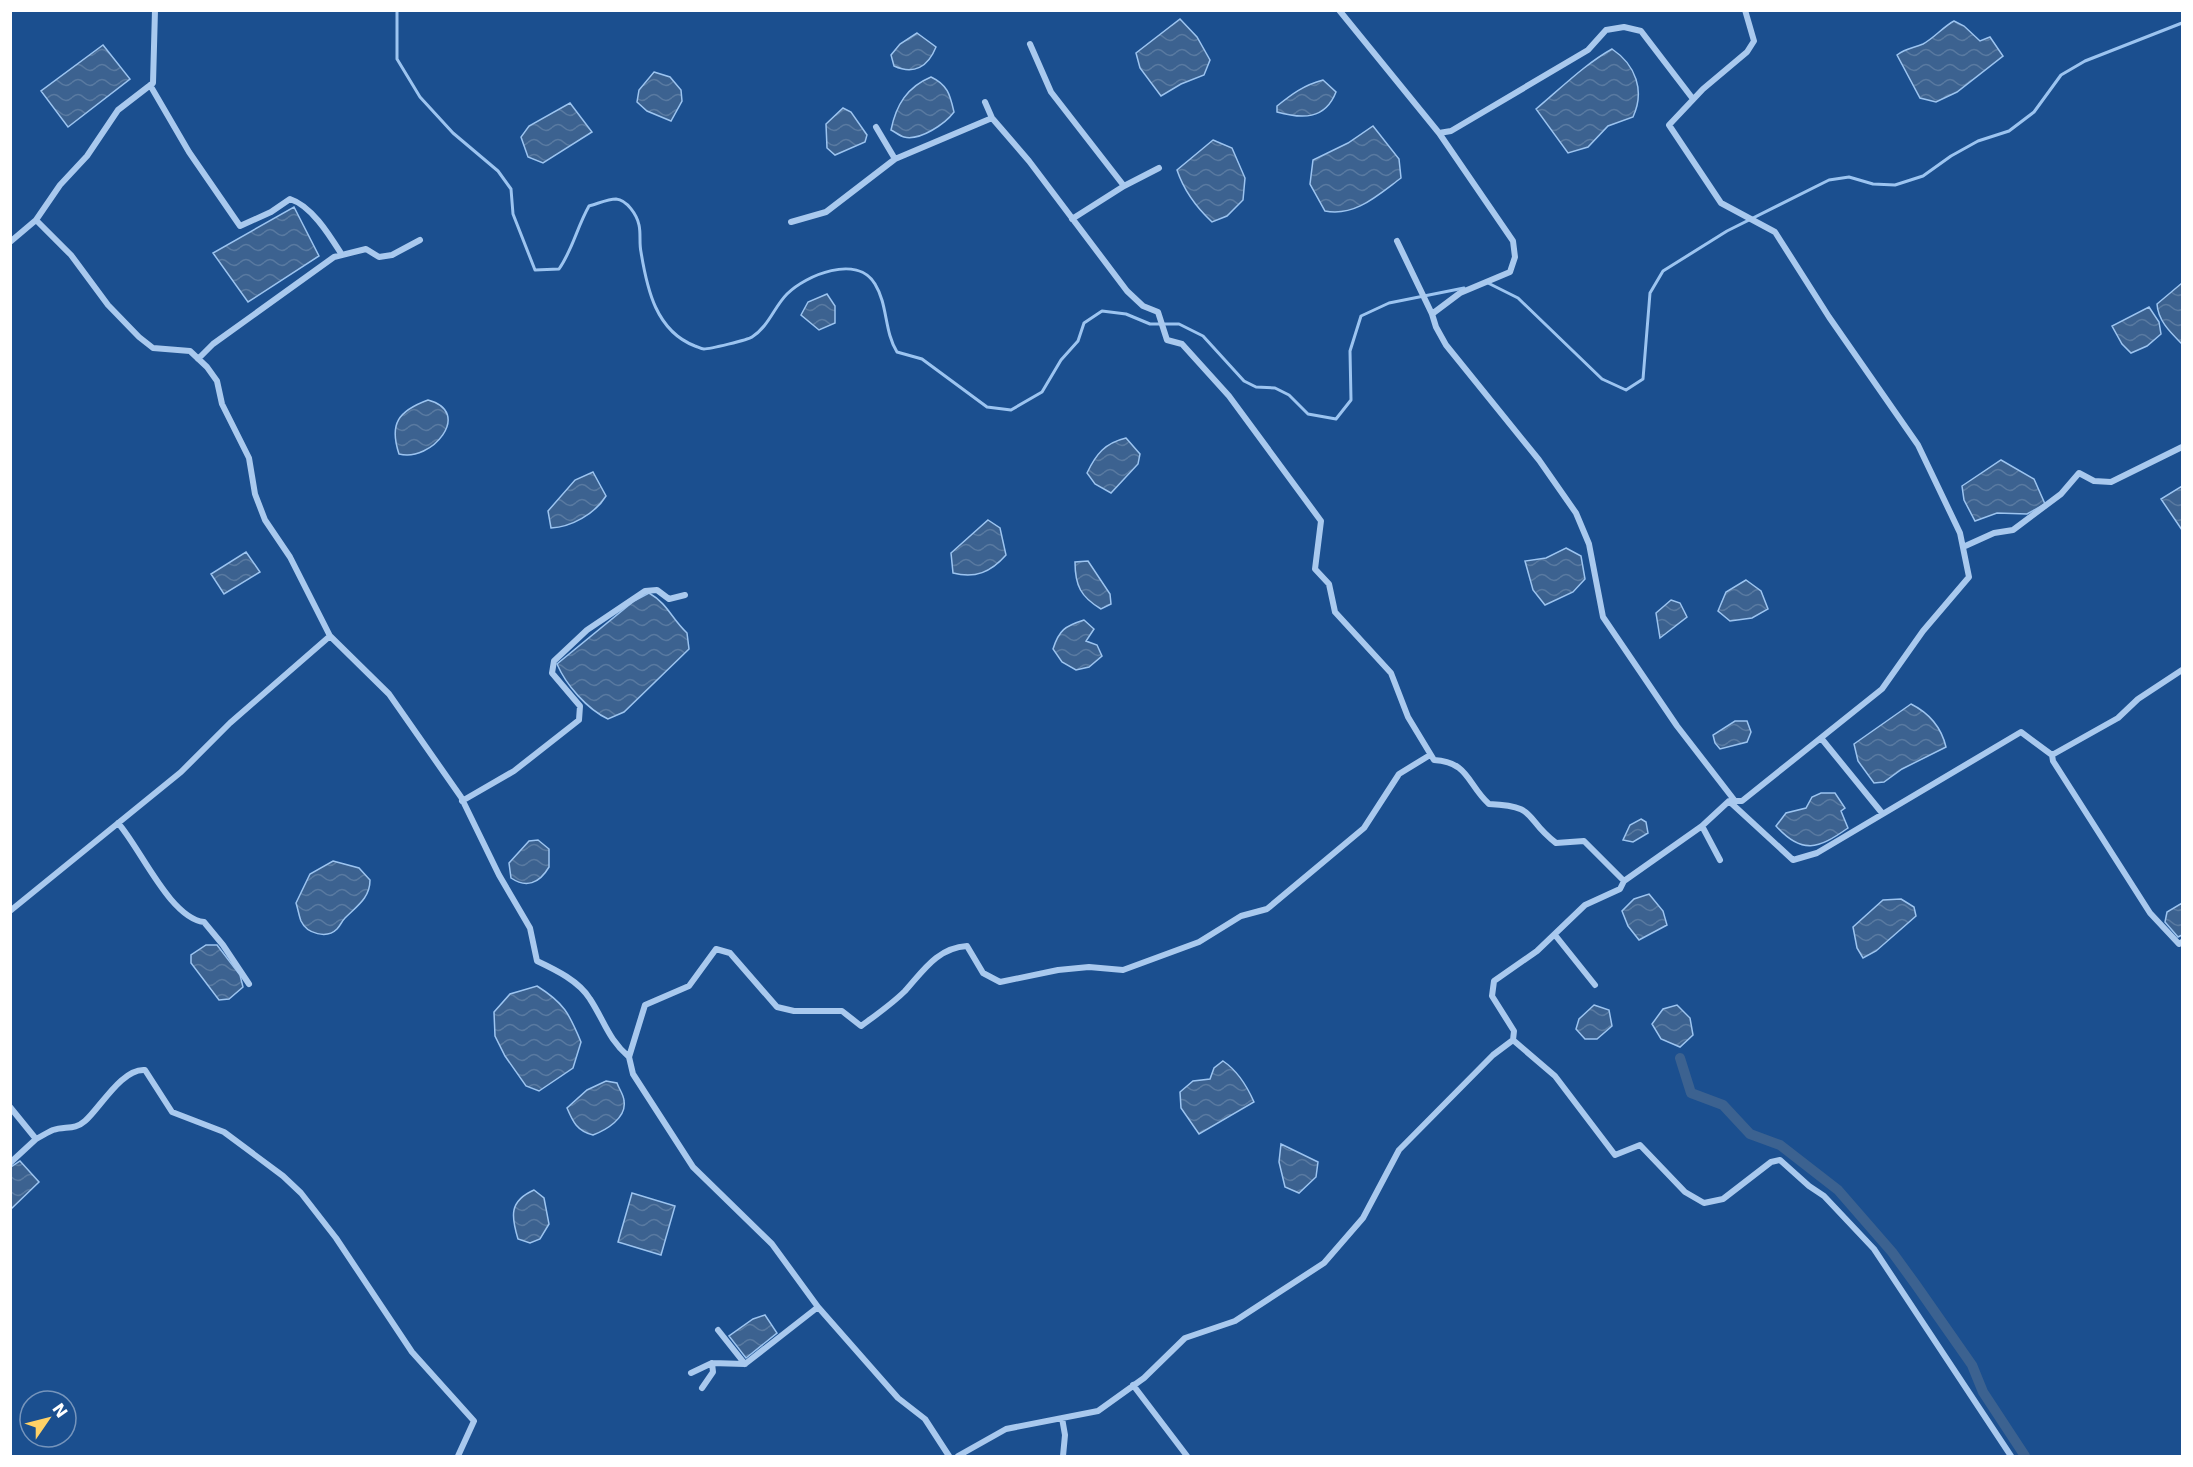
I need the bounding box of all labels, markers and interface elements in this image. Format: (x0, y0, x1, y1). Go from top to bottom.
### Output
north arrow (18, 1389, 78, 1449)
text: N (48, 1400, 71, 1422)

